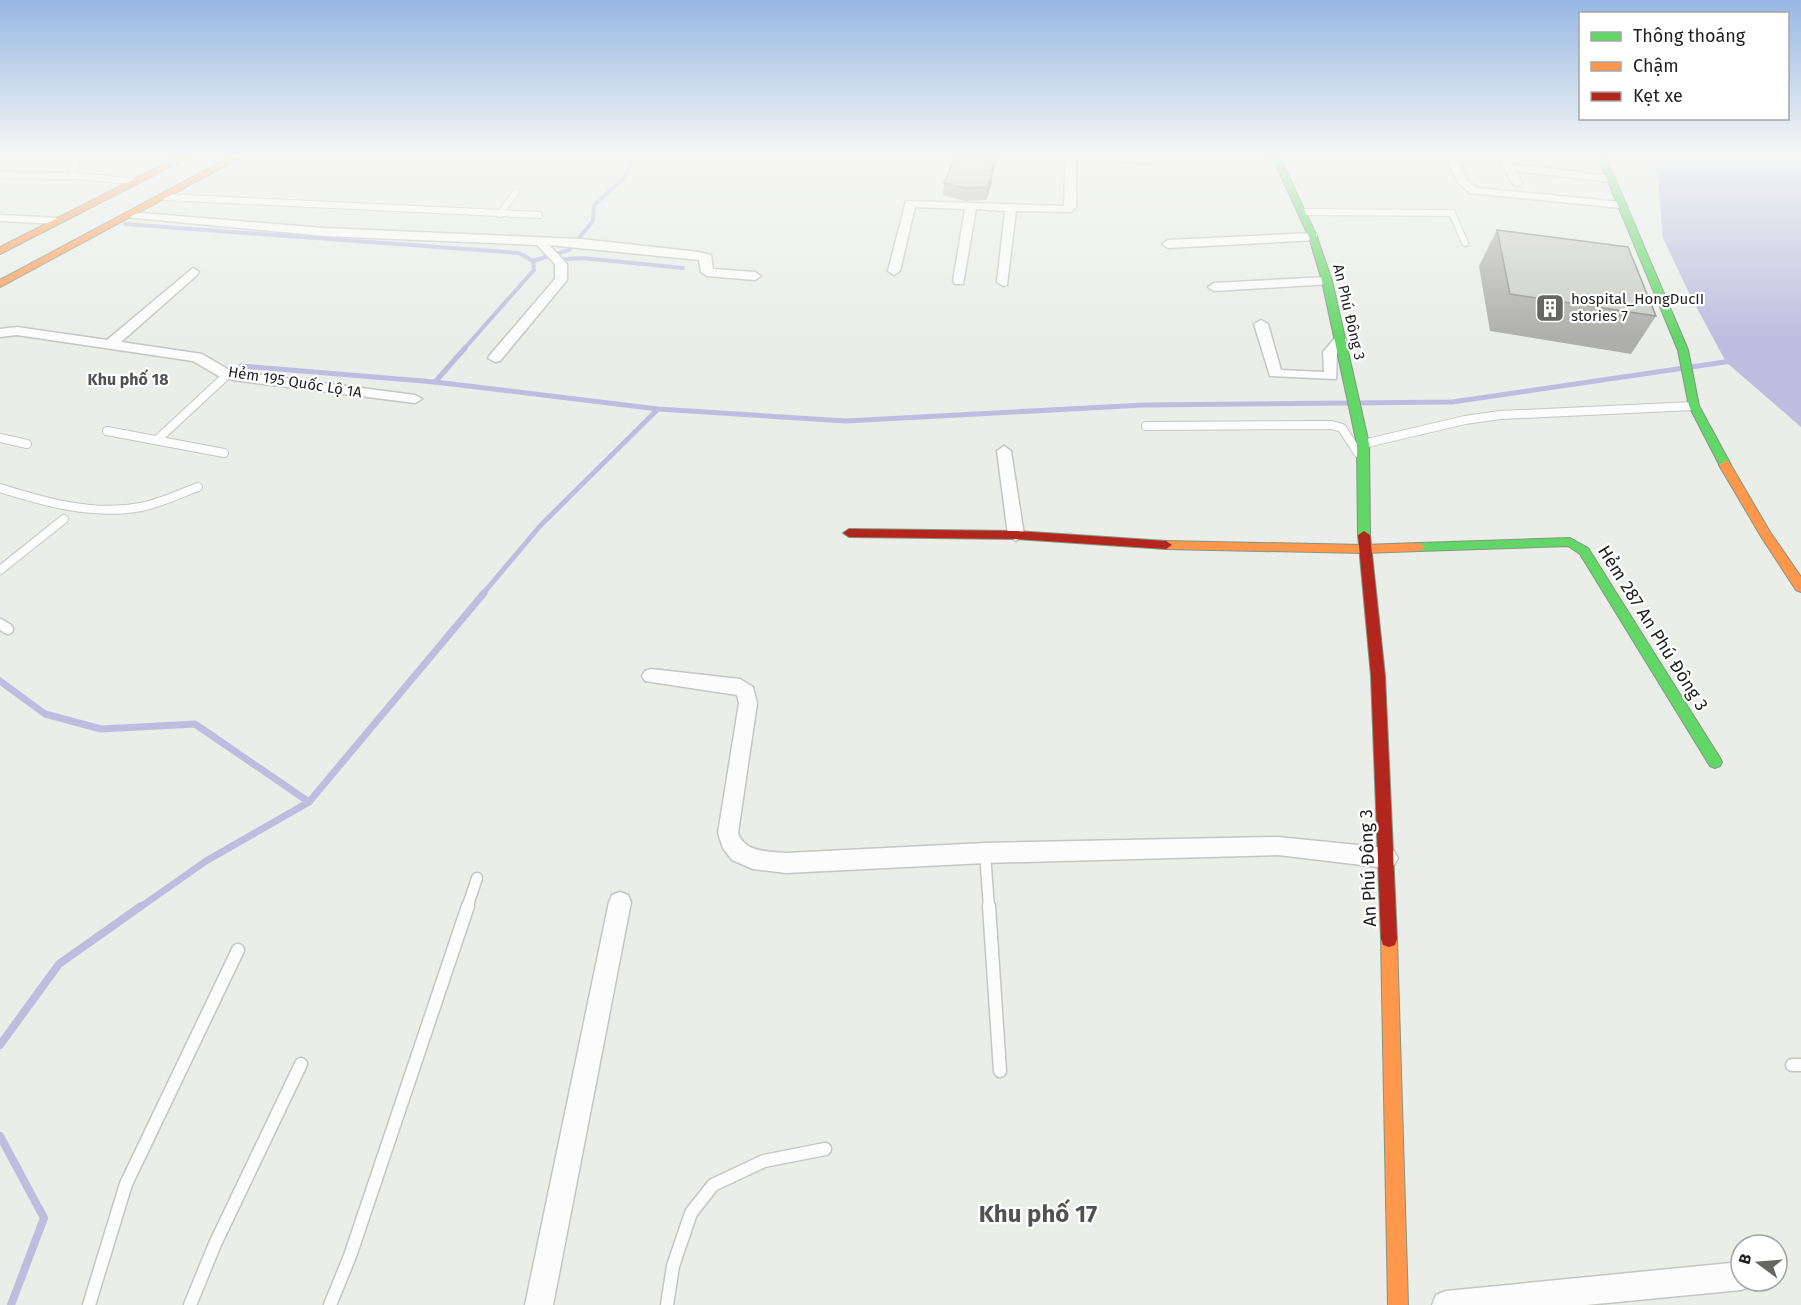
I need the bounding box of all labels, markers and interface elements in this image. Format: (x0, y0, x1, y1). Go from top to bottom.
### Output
legend (1579, 12, 1789, 120)
text: Thông thoáng (1633, 25, 1746, 47)
text: Chậm (1633, 55, 1679, 77)
text: Kẹt xe (1633, 85, 1683, 107)
street label: An Phú Đông 3 (1329, 262, 1369, 362)
place label: hospital_HongDucII stories 7 (1571, 290, 1704, 325)
building icon: hospital_HongDucII stories 7 (1534, 292, 1566, 324)
street label: Hẻm 195 Quốc Lộ 1A (227, 363, 363, 402)
district label: Khu phố 18 (88, 369, 168, 389)
street label: Hẻm 287 An Phú Đông 3 (1593, 541, 1713, 715)
street label: An Phú Đông 3 (1355, 809, 1381, 927)
district label: Khu phố 17 (979, 1198, 1097, 1228)
north arrow (1729, 1233, 1789, 1293)
text: B (1735, 1252, 1756, 1266)

